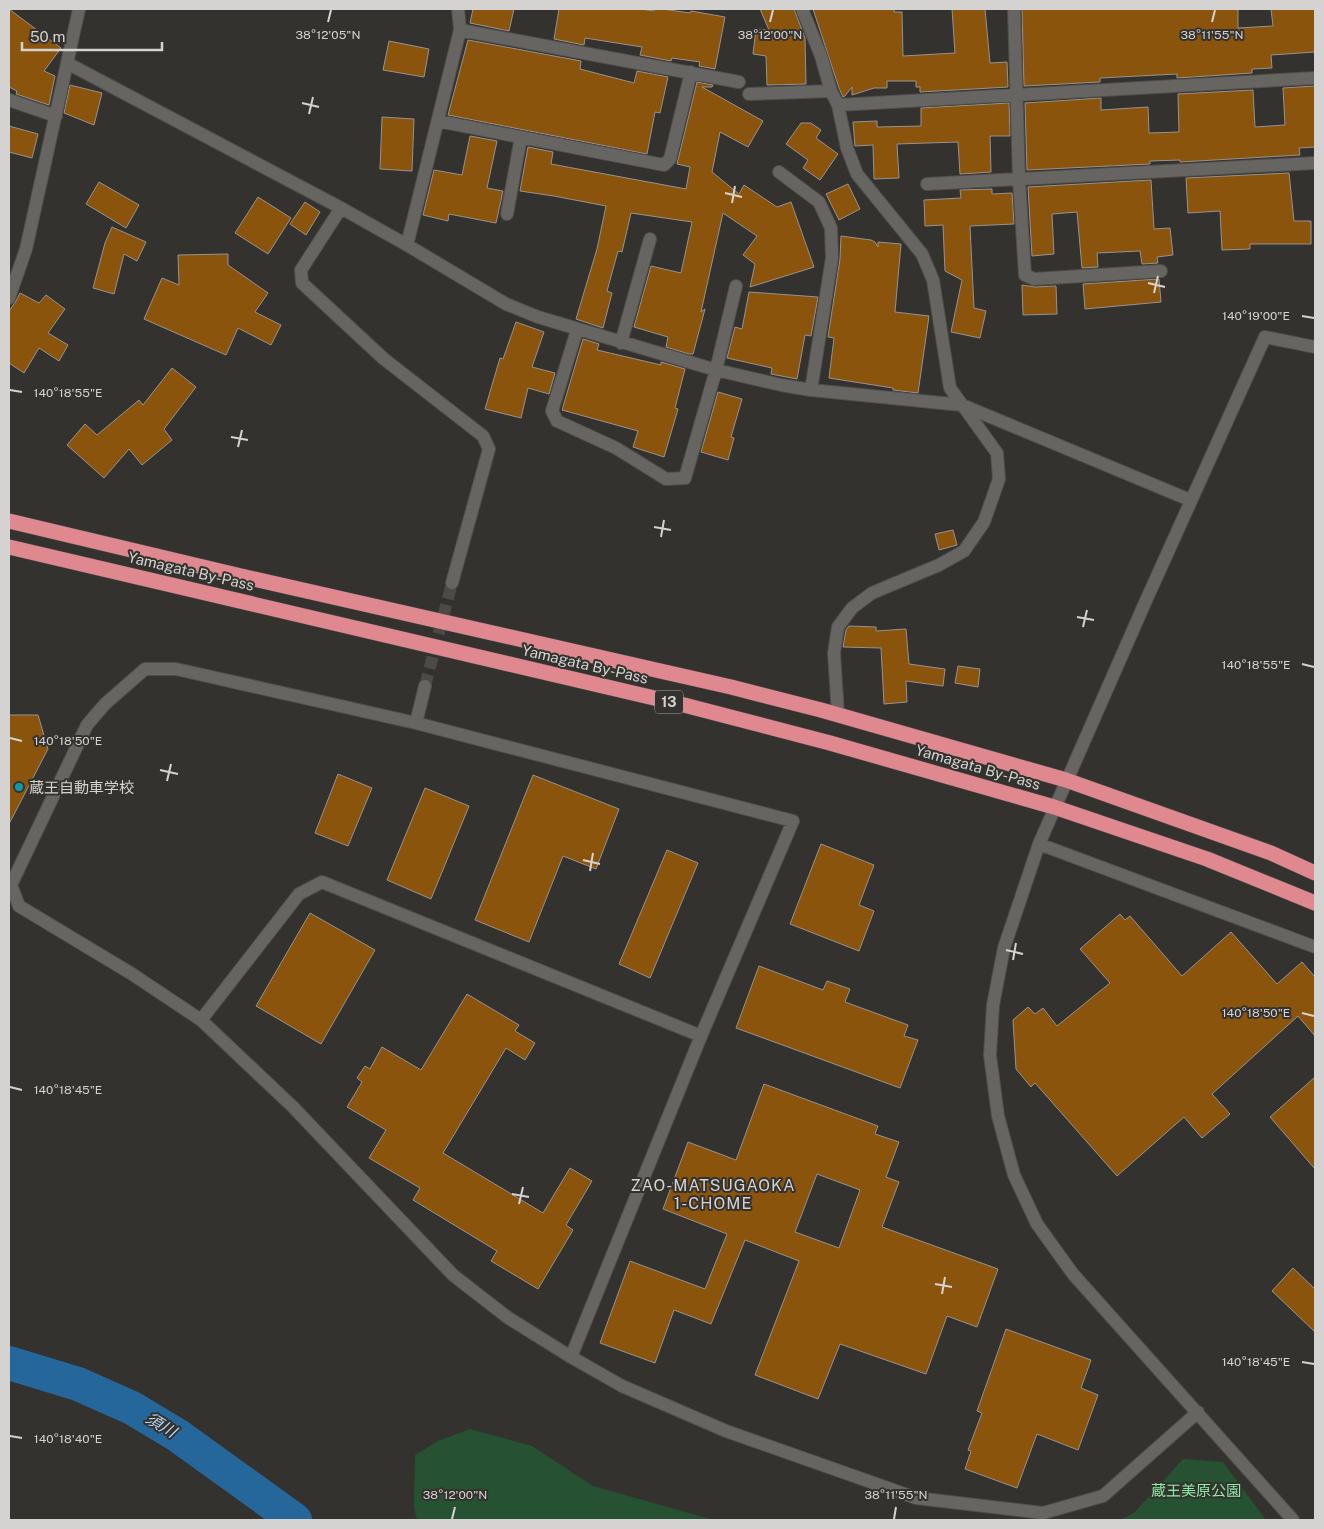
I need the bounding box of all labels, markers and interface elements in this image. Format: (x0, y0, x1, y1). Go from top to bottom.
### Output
scale bar (22, 20, 162, 52)
text: 50 m (30, 28, 65, 45)
text: 38°12'05"N (295, 28, 361, 42)
text: 38°12'00"N (738, 28, 802, 42)
text: 38°11'55"N (1180, 28, 1244, 42)
text: 140°19'00"E (1222, 309, 1290, 323)
text: 140°18'55"E (34, 386, 102, 400)
street label: Yamagata By-Pass (126, 548, 256, 594)
street label: Yamagata By-Pass (520, 641, 650, 687)
text: 140°18'55"E (1222, 658, 1290, 672)
road number: 13 (655, 690, 683, 714)
text: 140°18'50"E (34, 734, 102, 748)
street label: Yamagata By-Pass (914, 741, 1042, 793)
place label: 蔵王自動車学校 (29, 779, 134, 796)
marker: 蔵王自動車学校 (13, 781, 25, 793)
text: 140°18'50"E (1222, 1006, 1290, 1020)
text: 140°18'45"E (34, 1083, 102, 1097)
district label: ZAO-MATSUGAOKA 1-CHOME (630, 1176, 796, 1213)
text: 140°18'45"E (1222, 1355, 1290, 1369)
water label: 須川 (142, 1409, 181, 1442)
text: 140°18'40"E (34, 1432, 102, 1446)
park label: 蔵王美原公園 (1151, 1482, 1241, 1499)
text: 38°12'00"N (423, 1488, 487, 1502)
text: 38°11'55"N (864, 1488, 928, 1502)

